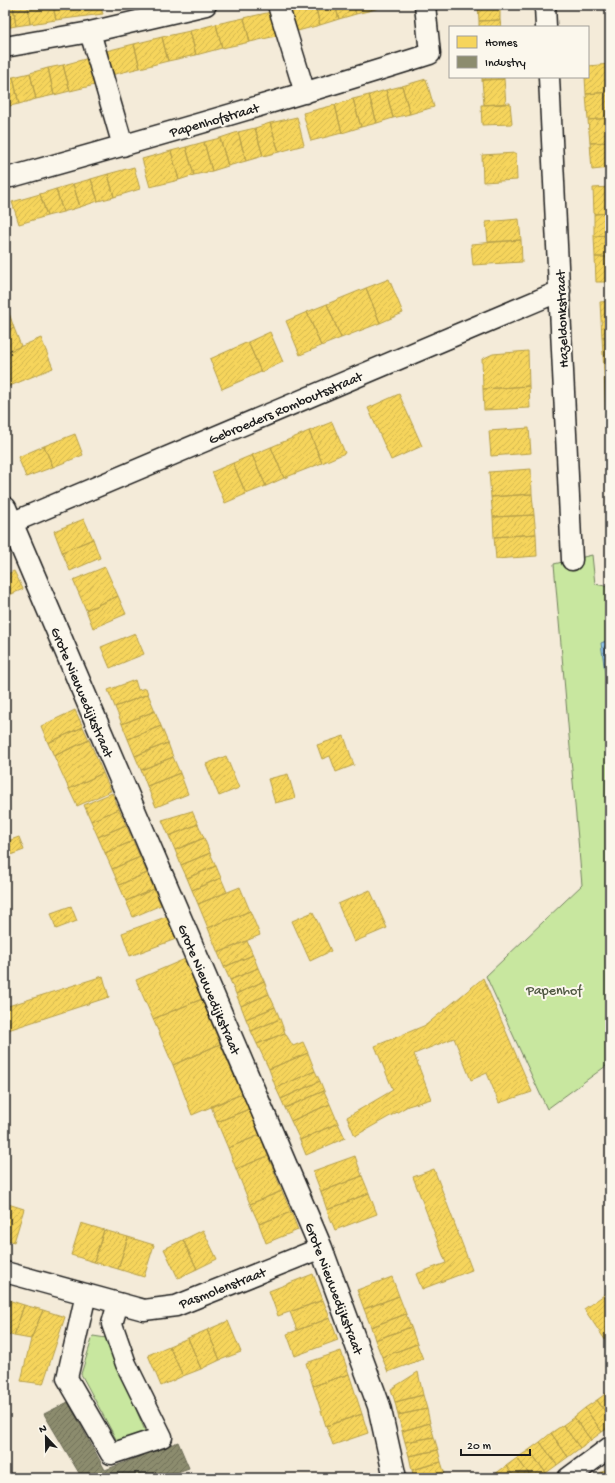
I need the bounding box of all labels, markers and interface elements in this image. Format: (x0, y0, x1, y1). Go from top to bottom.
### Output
legend (449, 26, 589, 78)
text: Homes (485, 37, 518, 51)
text: Industry (485, 57, 526, 71)
street label: Papenhofstraat (167, 100, 263, 143)
street label: Hazeldonkstraat (553, 269, 574, 368)
street label: Gebroeders Romboutsstraat (206, 369, 367, 449)
street label: Grote Nieuwedijkstraat (46, 625, 116, 762)
street label: Grote Nieuwedijkstraat (173, 922, 243, 1059)
park label: Papenhof (525, 983, 583, 1000)
street label: Grote Nieuwedijkstraat (300, 1220, 366, 1358)
street label: Pasmolenstraat (176, 1264, 270, 1314)
north arrow (26, 1417, 66, 1457)
text: N (37, 1423, 49, 1436)
scale bar (461, 1431, 530, 1457)
text: 20 m (467, 1440, 492, 1454)

